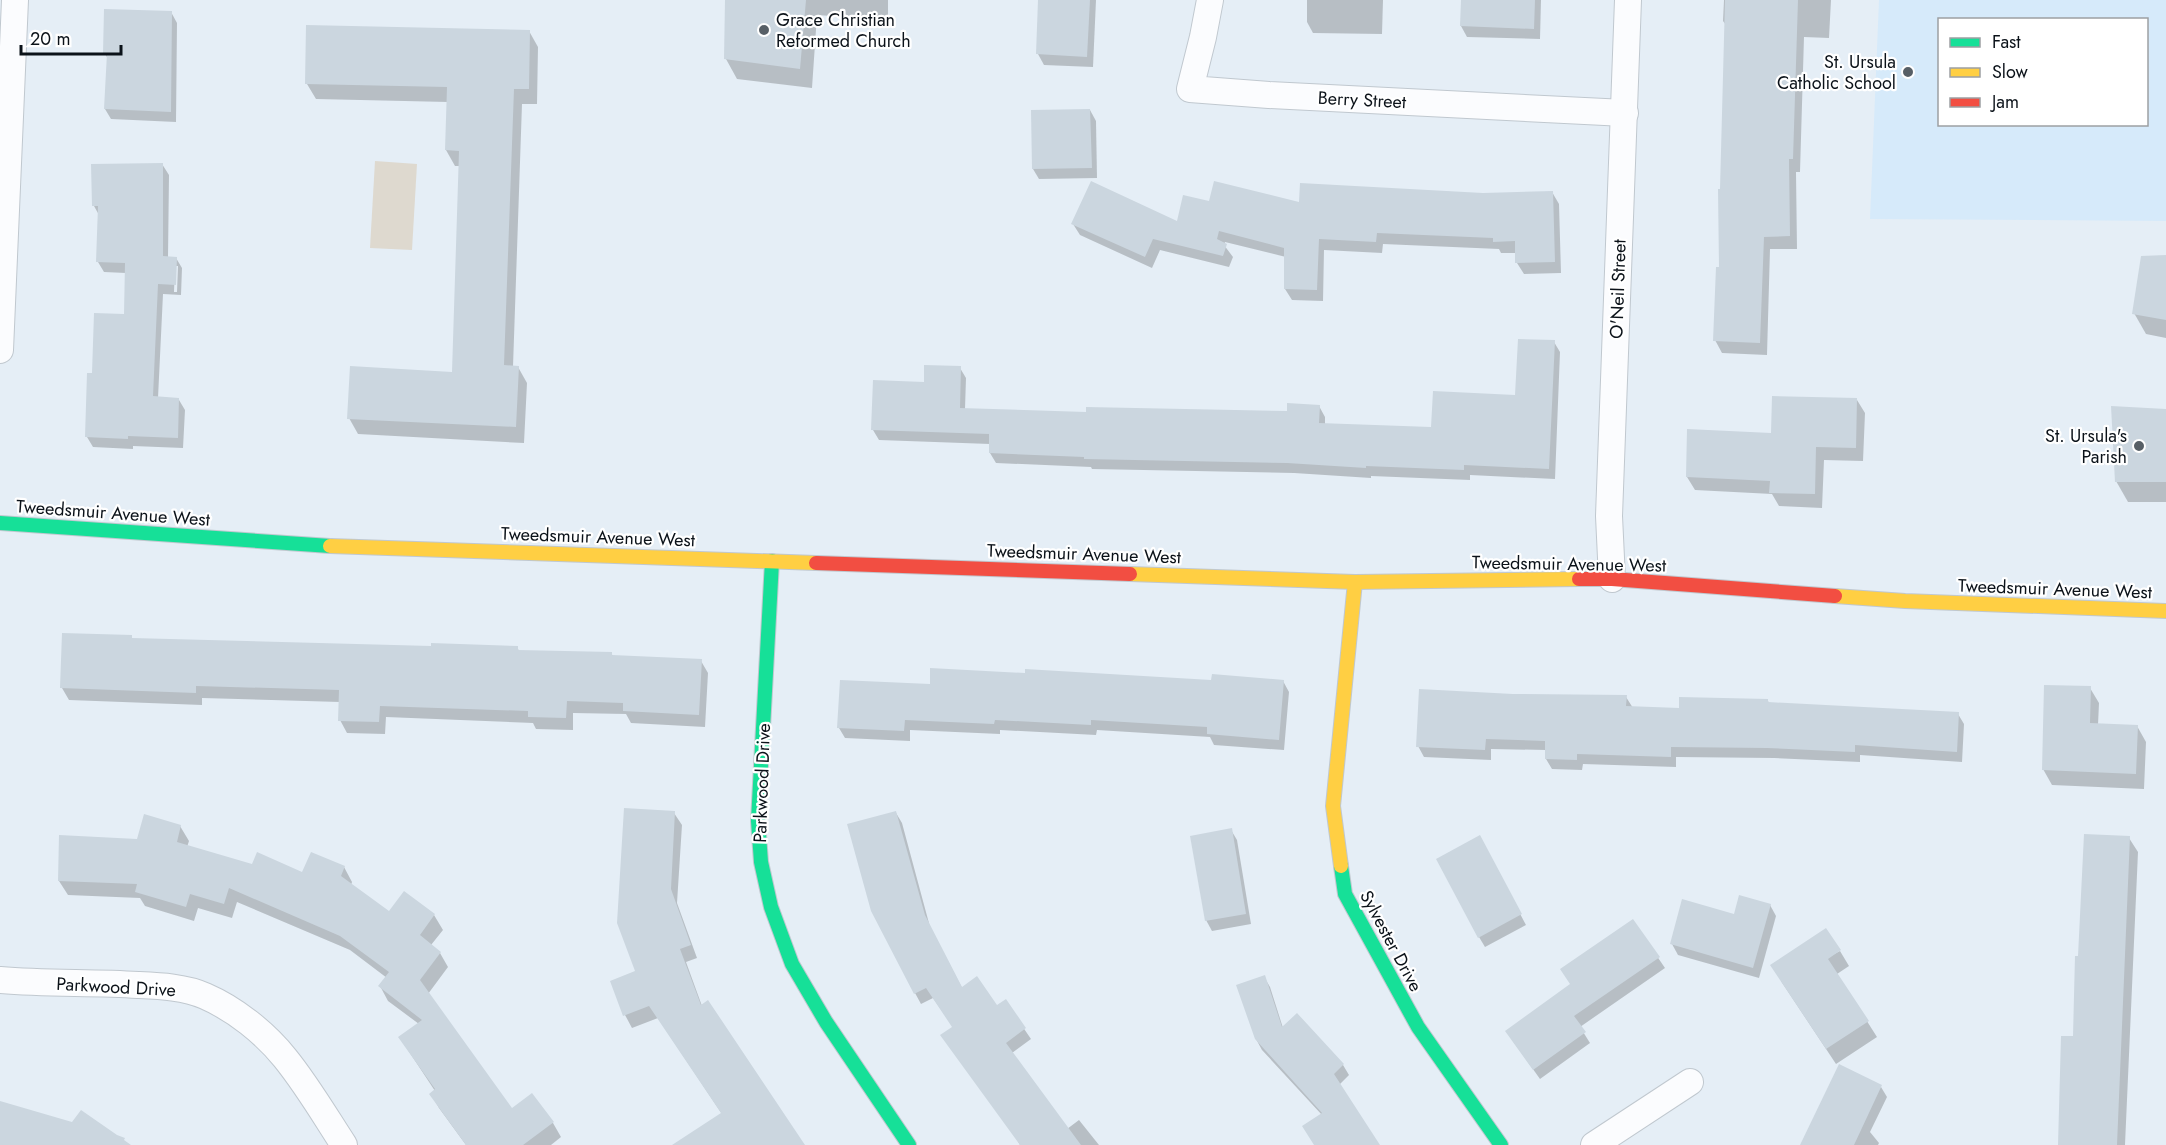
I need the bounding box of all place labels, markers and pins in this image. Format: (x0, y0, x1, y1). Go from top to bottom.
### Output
place label: Grace Christian Reformed Church (776, 7, 911, 54)
marker: Grace Christian Reformed Church (757, 23, 771, 37)
place label: St. Ursula Catholic School (1777, 49, 1896, 96)
marker: St. Ursula Catholic School (1901, 65, 1915, 79)
place label: St. Ursula's Parish (2045, 423, 2127, 470)
marker: St. Ursula's Parish (2132, 439, 2146, 453)

